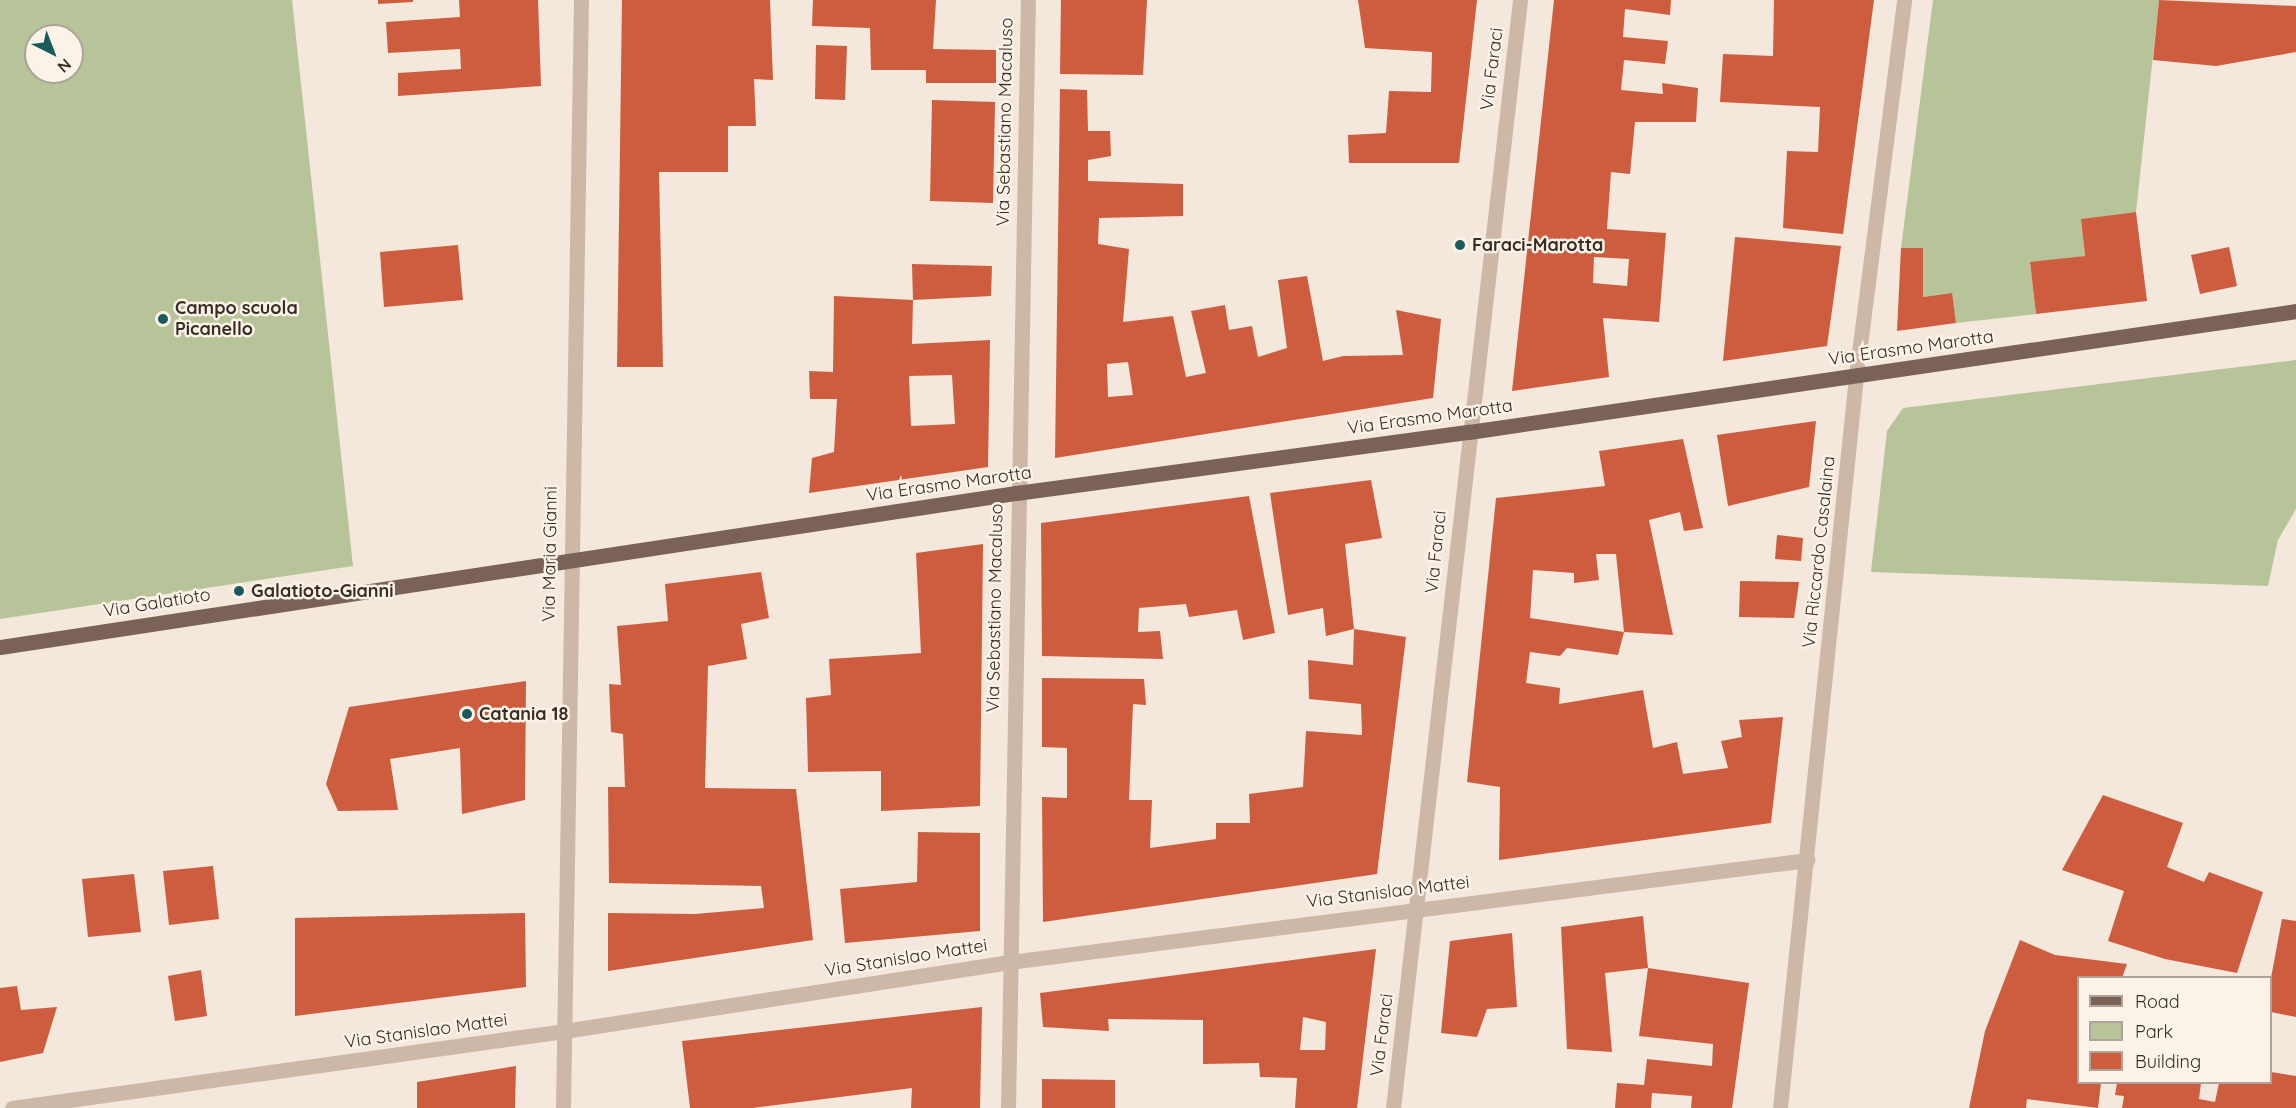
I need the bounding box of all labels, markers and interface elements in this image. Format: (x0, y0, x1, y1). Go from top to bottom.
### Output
street label: Via Sebastiano Macaluso (992, 17, 1018, 227)
north arrow (24, 24, 84, 84)
street label: Via Faraci (1476, 26, 1508, 112)
text: N (54, 55, 76, 77)
place label: Faraci-Marotta (1472, 234, 1603, 256)
marker: Faraci-Marotta (1453, 238, 1467, 252)
place label: Campo scuola Picanello (175, 298, 298, 340)
marker: Campo scuola Picanello (156, 312, 170, 326)
street label: Via Erasmo Marotta (1827, 326, 1995, 370)
street label: Via Erasmo Marotta (1346, 395, 1514, 439)
street label: Via Riccardo Casalaina (1798, 455, 1840, 649)
street label: Via Erasmo Marotta (865, 462, 1033, 506)
street label: Via Maria Gianni (538, 486, 562, 622)
street label: Via Sebastiano Macaluso (982, 503, 1008, 713)
street label: Via Faraci (1421, 510, 1451, 594)
place label: Galatioto-Gianni (251, 580, 394, 602)
street label: Via Galatioto (102, 584, 212, 622)
marker: Galatioto-Gianni (232, 584, 246, 598)
place label: Catania 18 (479, 703, 568, 725)
marker: Catania 18 (460, 707, 474, 721)
street label: Via Stanislao Mattei (1305, 871, 1471, 913)
street label: Via Stanislao Mattei (823, 934, 989, 982)
legend (2077, 976, 2272, 1084)
text: Road (2135, 990, 2180, 1013)
street label: Via Faraci (1366, 992, 1398, 1078)
street label: Via Stanislao Mattei (343, 1009, 509, 1053)
text: Park (2135, 1020, 2173, 1043)
text: Building (2135, 1050, 2201, 1073)

